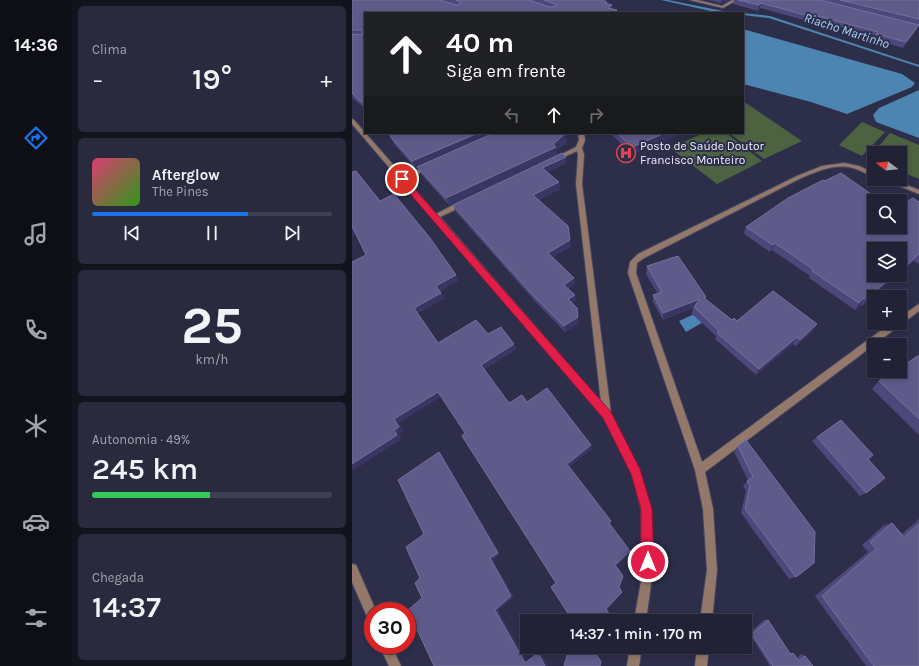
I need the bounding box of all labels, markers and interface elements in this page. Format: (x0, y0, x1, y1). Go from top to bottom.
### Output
water label: Riacho Martinho (802, 10, 892, 52)
text: 40 m (446, 26, 514, 59)
icon: ahead (380, 28, 432, 80)
text: 14:36 (14, 34, 58, 56)
text: Clima (92, 42, 127, 57)
text: Siga em frente (446, 60, 566, 82)
text: 19° (192, 61, 232, 97)
text: − (92, 67, 104, 93)
text: + (320, 67, 332, 93)
icon: left (501, 104, 523, 126)
icon: ahead (543, 104, 565, 126)
icon: right (585, 104, 607, 126)
icon: directions (22, 124, 50, 152)
place label: Posto de Saúde Doutor Francisco Monteiro (640, 139, 765, 167)
hospital icon: Posto de Saúde Doutor Francisco Monteiro (615, 142, 637, 164)
north arrow (867, 146, 907, 186)
map controls (867, 146, 907, 378)
pin (385, 162, 419, 196)
text: Afterglow (152, 166, 220, 184)
icon: arrive (391, 168, 413, 190)
text: The Pines (152, 184, 209, 199)
button: search (867, 194, 907, 234)
icon: music (22, 220, 50, 248)
icon: previous (121, 222, 143, 244)
icon: pause (201, 222, 223, 244)
icon: next (281, 222, 303, 244)
button: layers (867, 242, 907, 282)
button: + (867, 290, 907, 330)
text: 25 (181, 295, 243, 356)
icon: phone (22, 316, 50, 344)
button: − (867, 338, 907, 378)
text: km/h (196, 352, 228, 367)
icon: climate (22, 412, 50, 440)
text: Autonomia · 49% (92, 432, 190, 447)
text: 245 km (92, 451, 198, 487)
icon: car (22, 508, 50, 536)
position arrow (627, 541, 669, 583)
text: Chegada (92, 570, 144, 585)
text: 14:37 (92, 589, 161, 625)
speed limit sign: 30 (364, 602, 416, 654)
icon: filters (22, 604, 50, 632)
text: 14:37 · 1 min · 170 m (570, 625, 702, 643)

